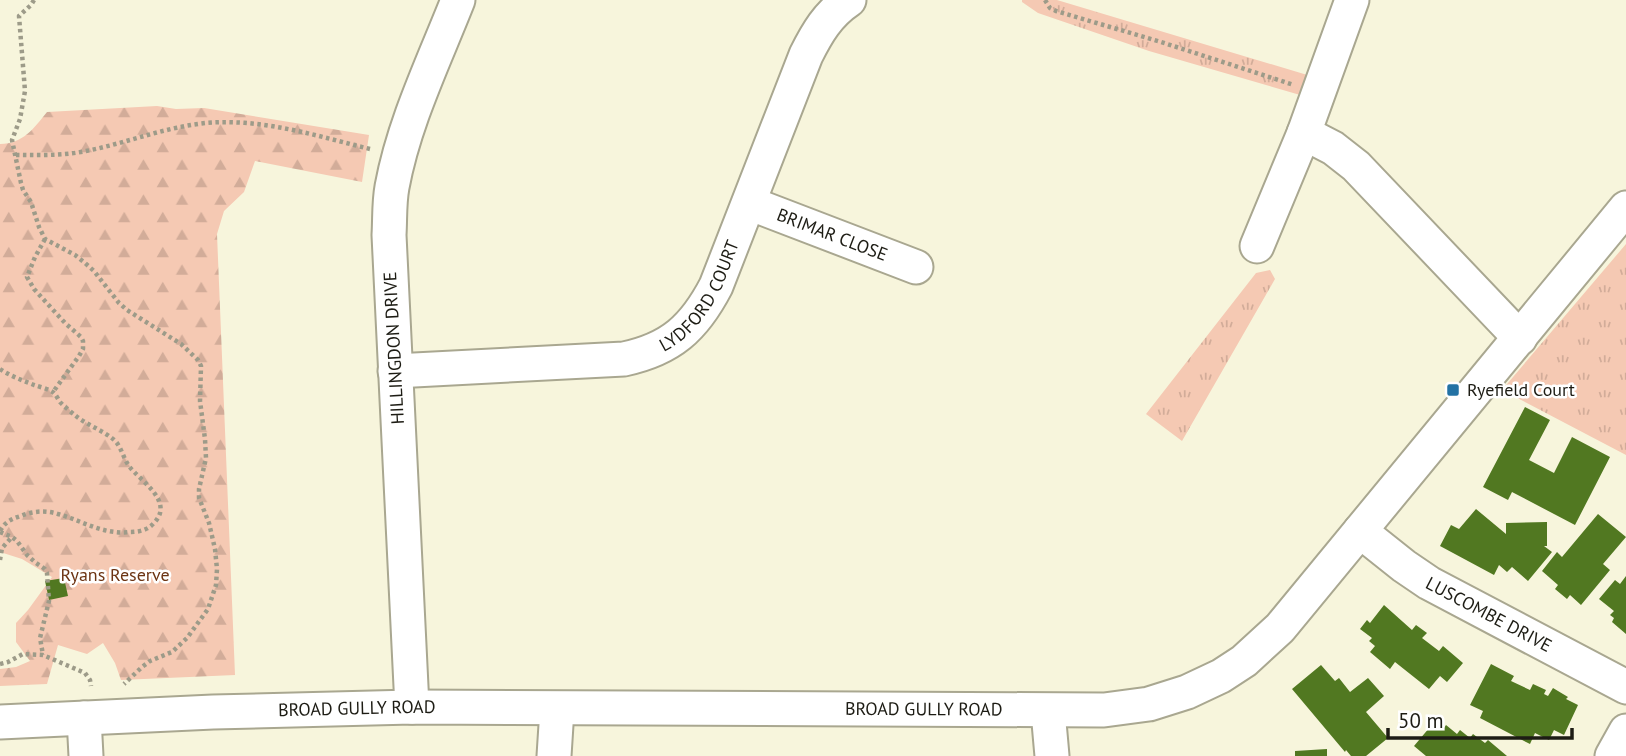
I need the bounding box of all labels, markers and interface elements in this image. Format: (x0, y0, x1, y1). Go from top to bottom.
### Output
street label: BRIMAR CLOSE (774, 203, 891, 266)
street label: LYDFORD COURT (655, 237, 744, 356)
street label: HILLINGDON DRIVE (378, 271, 409, 425)
place label: Ryefield Court (1467, 378, 1575, 401)
marker: Ryefield Court (1445, 382, 1461, 398)
park label: Ryans Reserve (60, 563, 170, 586)
street label: LUSCOMBE DRIVE (1422, 571, 1556, 657)
street label: BROAD GULLY ROAD (278, 695, 435, 721)
scale bar (1388, 696, 1572, 740)
street label: BROAD GULLY ROAD (845, 697, 1002, 721)
text: 50 m (1398, 707, 1444, 734)

